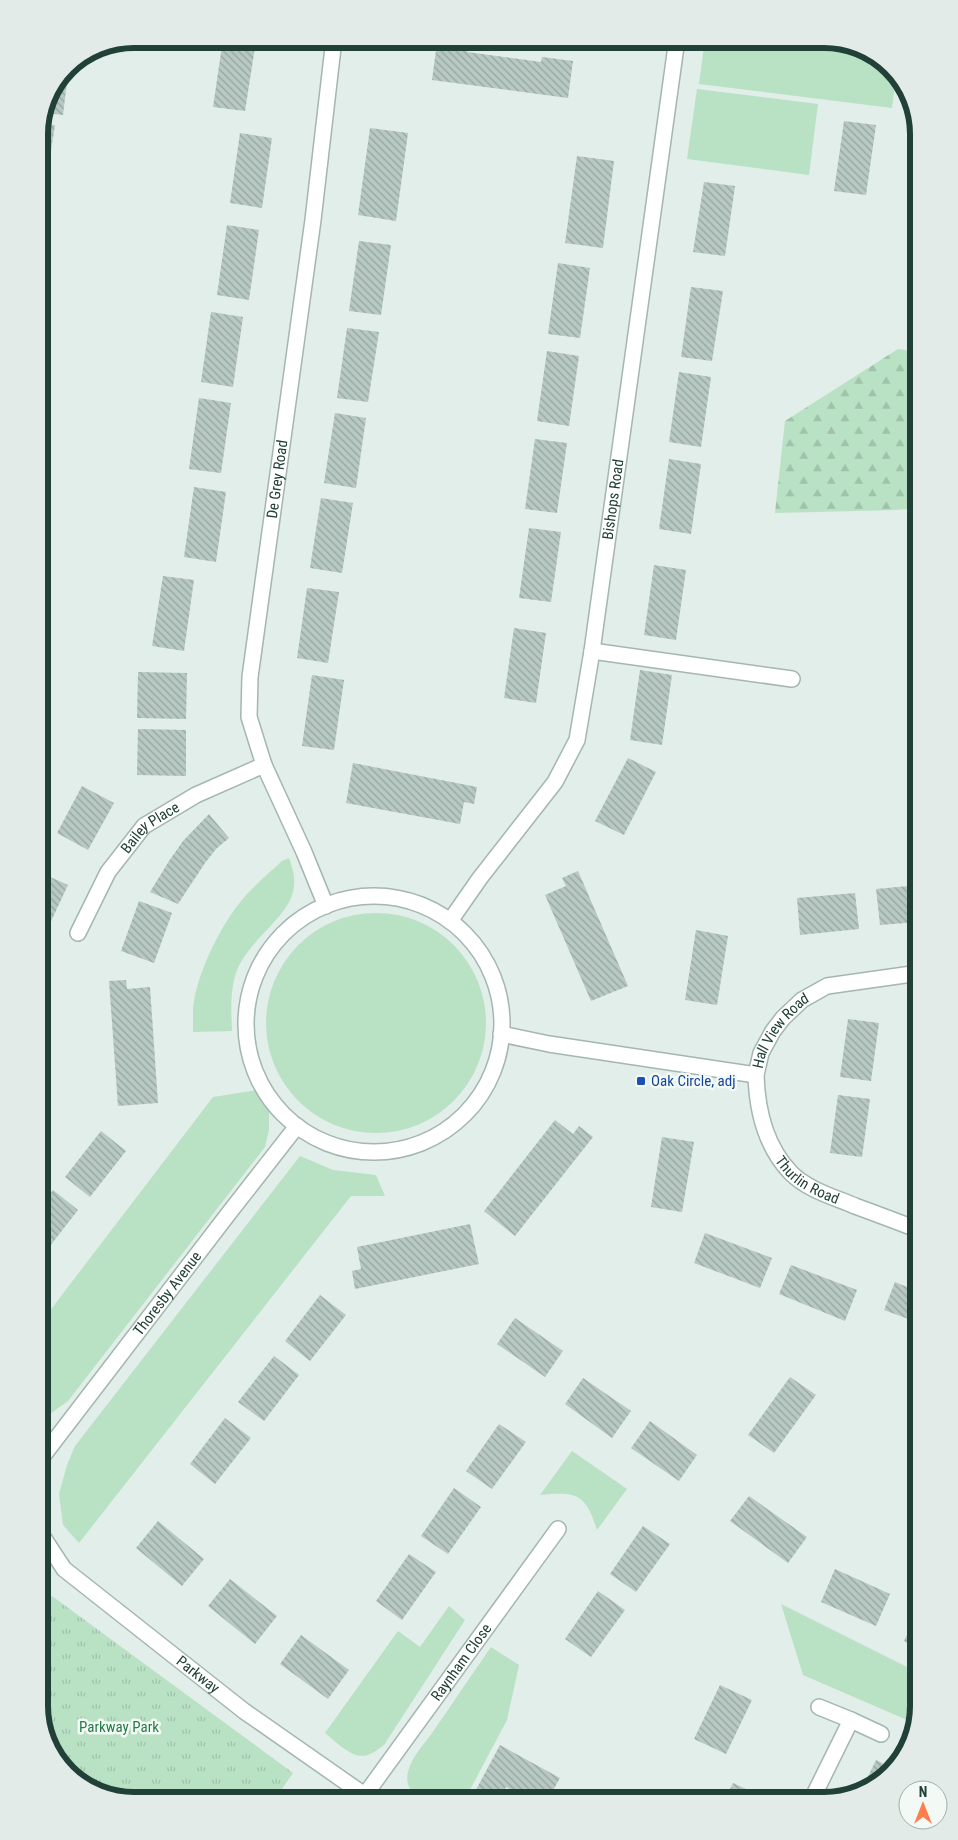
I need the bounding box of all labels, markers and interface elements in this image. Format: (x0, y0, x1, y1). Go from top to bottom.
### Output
street label: De Grey Road (263, 439, 292, 520)
street label: Bishops Road (599, 458, 628, 541)
street label: Bailey Place (117, 798, 183, 857)
street label: Hall View Road (749, 989, 812, 1070)
place label: Oak Circle, adj (651, 1072, 736, 1090)
marker: Oak Circle, adj (635, 1075, 647, 1087)
street label: Thurlin Road (771, 1152, 842, 1208)
street label: Thoresby Avenue (129, 1248, 205, 1339)
street label: Raynham Close (427, 1620, 495, 1704)
street label: Parkway (173, 1652, 223, 1697)
park label: Parkway Park (79, 1718, 159, 1736)
north arrow (898, 1780, 948, 1830)
text: N (919, 1784, 927, 1800)

